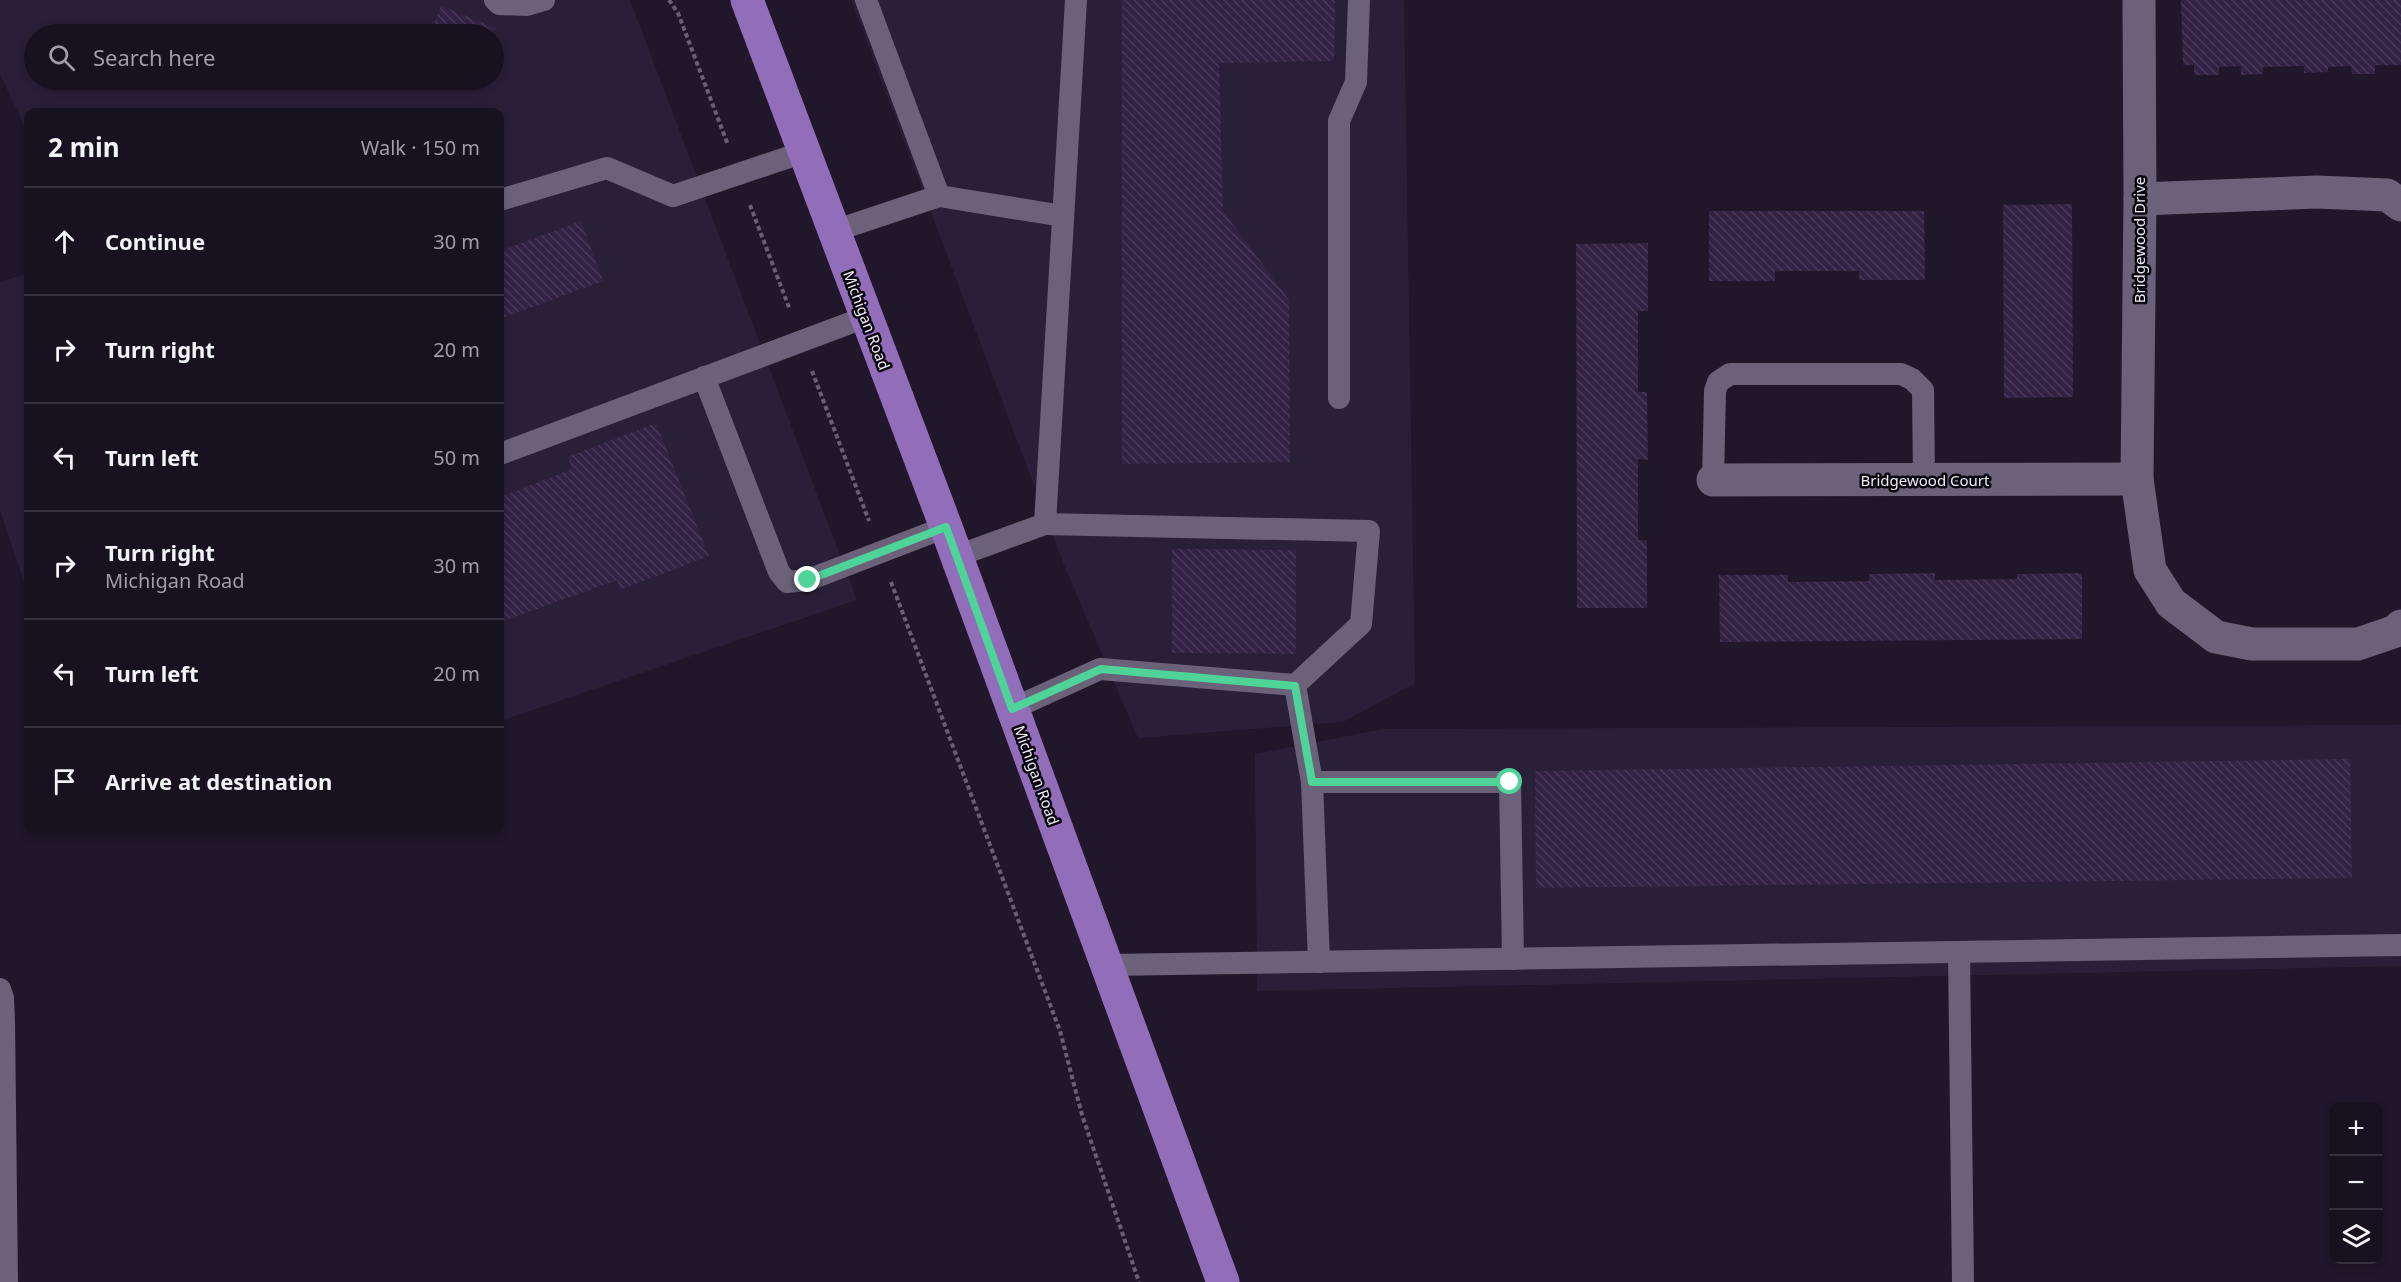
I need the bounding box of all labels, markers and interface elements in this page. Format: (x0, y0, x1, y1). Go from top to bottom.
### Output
search box (24, 24, 504, 90)
icon: search (45, 41, 78, 74)
text: Search here (93, 42, 215, 72)
text: 2 min (48, 129, 120, 165)
text: Walk · 150 m (361, 134, 480, 161)
street label: Bridgewood Drive (2129, 177, 2149, 303)
icon: ahead (48, 225, 81, 258)
text: Continue (105, 226, 205, 256)
text: 30 m (433, 228, 480, 255)
street label: Michigan Road (839, 268, 895, 372)
icon: right (48, 333, 81, 366)
text: Turn right (105, 334, 215, 364)
text: 20 m (433, 336, 480, 363)
icon: left (48, 441, 81, 474)
text: Turn left (105, 442, 199, 472)
text: 50 m (433, 444, 480, 471)
street label: Bridgewood Court (1861, 470, 1990, 490)
text: Turn right (105, 537, 215, 567)
icon: right (48, 549, 81, 582)
text: 30 m (433, 552, 480, 579)
route end (794, 566, 820, 592)
text: Michigan Road (105, 567, 245, 594)
icon: left (48, 657, 81, 690)
text: Turn left (105, 658, 199, 688)
text: 20 m (433, 660, 480, 687)
street label: Michigan Road (1010, 722, 1064, 828)
icon: arrive (48, 765, 81, 798)
text: Arrive at destination (105, 766, 332, 796)
route start (1496, 768, 1522, 794)
map controls (2329, 1102, 2383, 1264)
button: + (2329, 1102, 2383, 1156)
button: − (2329, 1156, 2383, 1210)
button: layers (2329, 1210, 2383, 1264)

